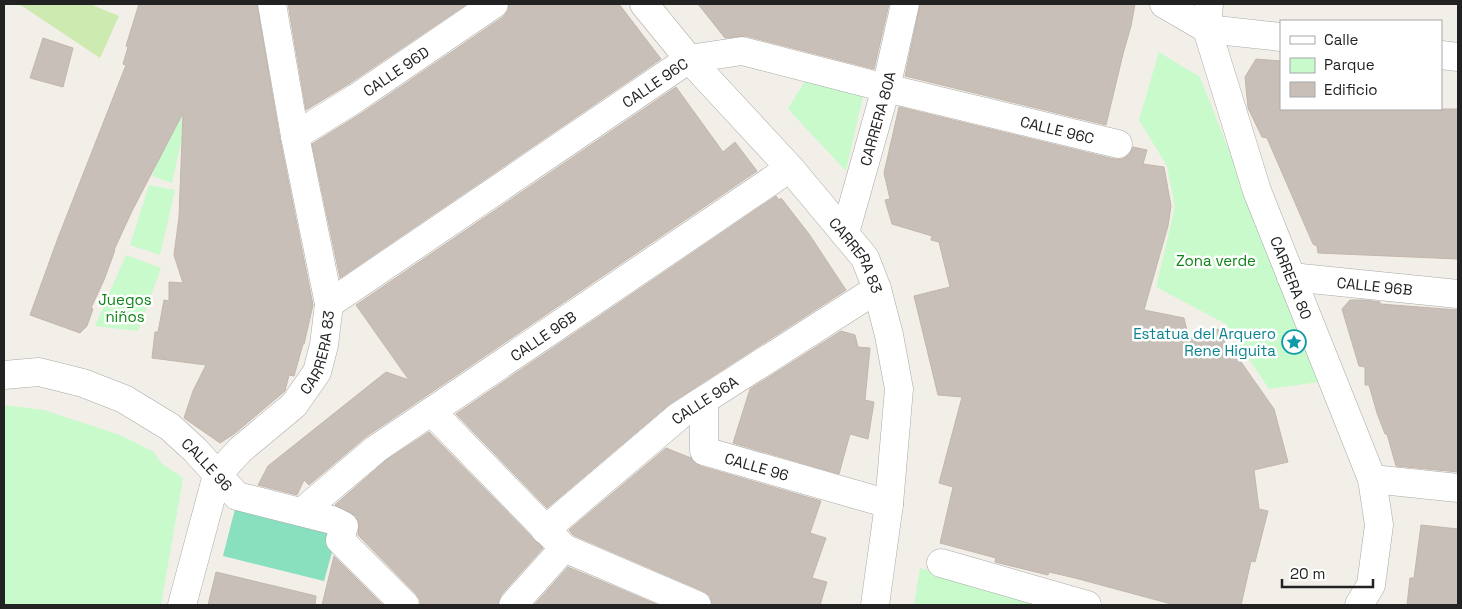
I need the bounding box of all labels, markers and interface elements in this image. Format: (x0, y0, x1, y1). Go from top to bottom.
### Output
legend (1280, 20, 1442, 110)
text: Calle (1324, 30, 1359, 49)
street label: CALLE 96D (359, 42, 433, 100)
street label: CALLE 96C (618, 53, 691, 111)
text: Parque (1324, 55, 1375, 74)
street label: CARRERA 80A (855, 69, 899, 168)
text: Edificio (1324, 80, 1378, 99)
street label: CALLE 96C (1018, 111, 1096, 147)
street label: CARRERA 83 (825, 213, 887, 296)
street label: CARRERA 80 (1266, 233, 1317, 322)
park label: Zona verde (1176, 251, 1256, 270)
street label: CALLE 96B (1336, 272, 1413, 299)
park label: Juegos niños (98, 290, 152, 326)
street label: CALLE 96B (506, 306, 580, 365)
street label: CARRERA 83 (295, 309, 338, 398)
place label: Estatua del Arquero Rene Higuita (1133, 324, 1276, 360)
place icon: Estatua del Arquero Rene Higuita (1281, 329, 1307, 355)
street label: CALLE 96A (667, 371, 742, 428)
street label: CALLE 96 (178, 433, 237, 495)
street label: CALLE 96 (722, 448, 791, 484)
scale bar (1282, 556, 1373, 588)
text: 20 m (1290, 564, 1325, 583)

